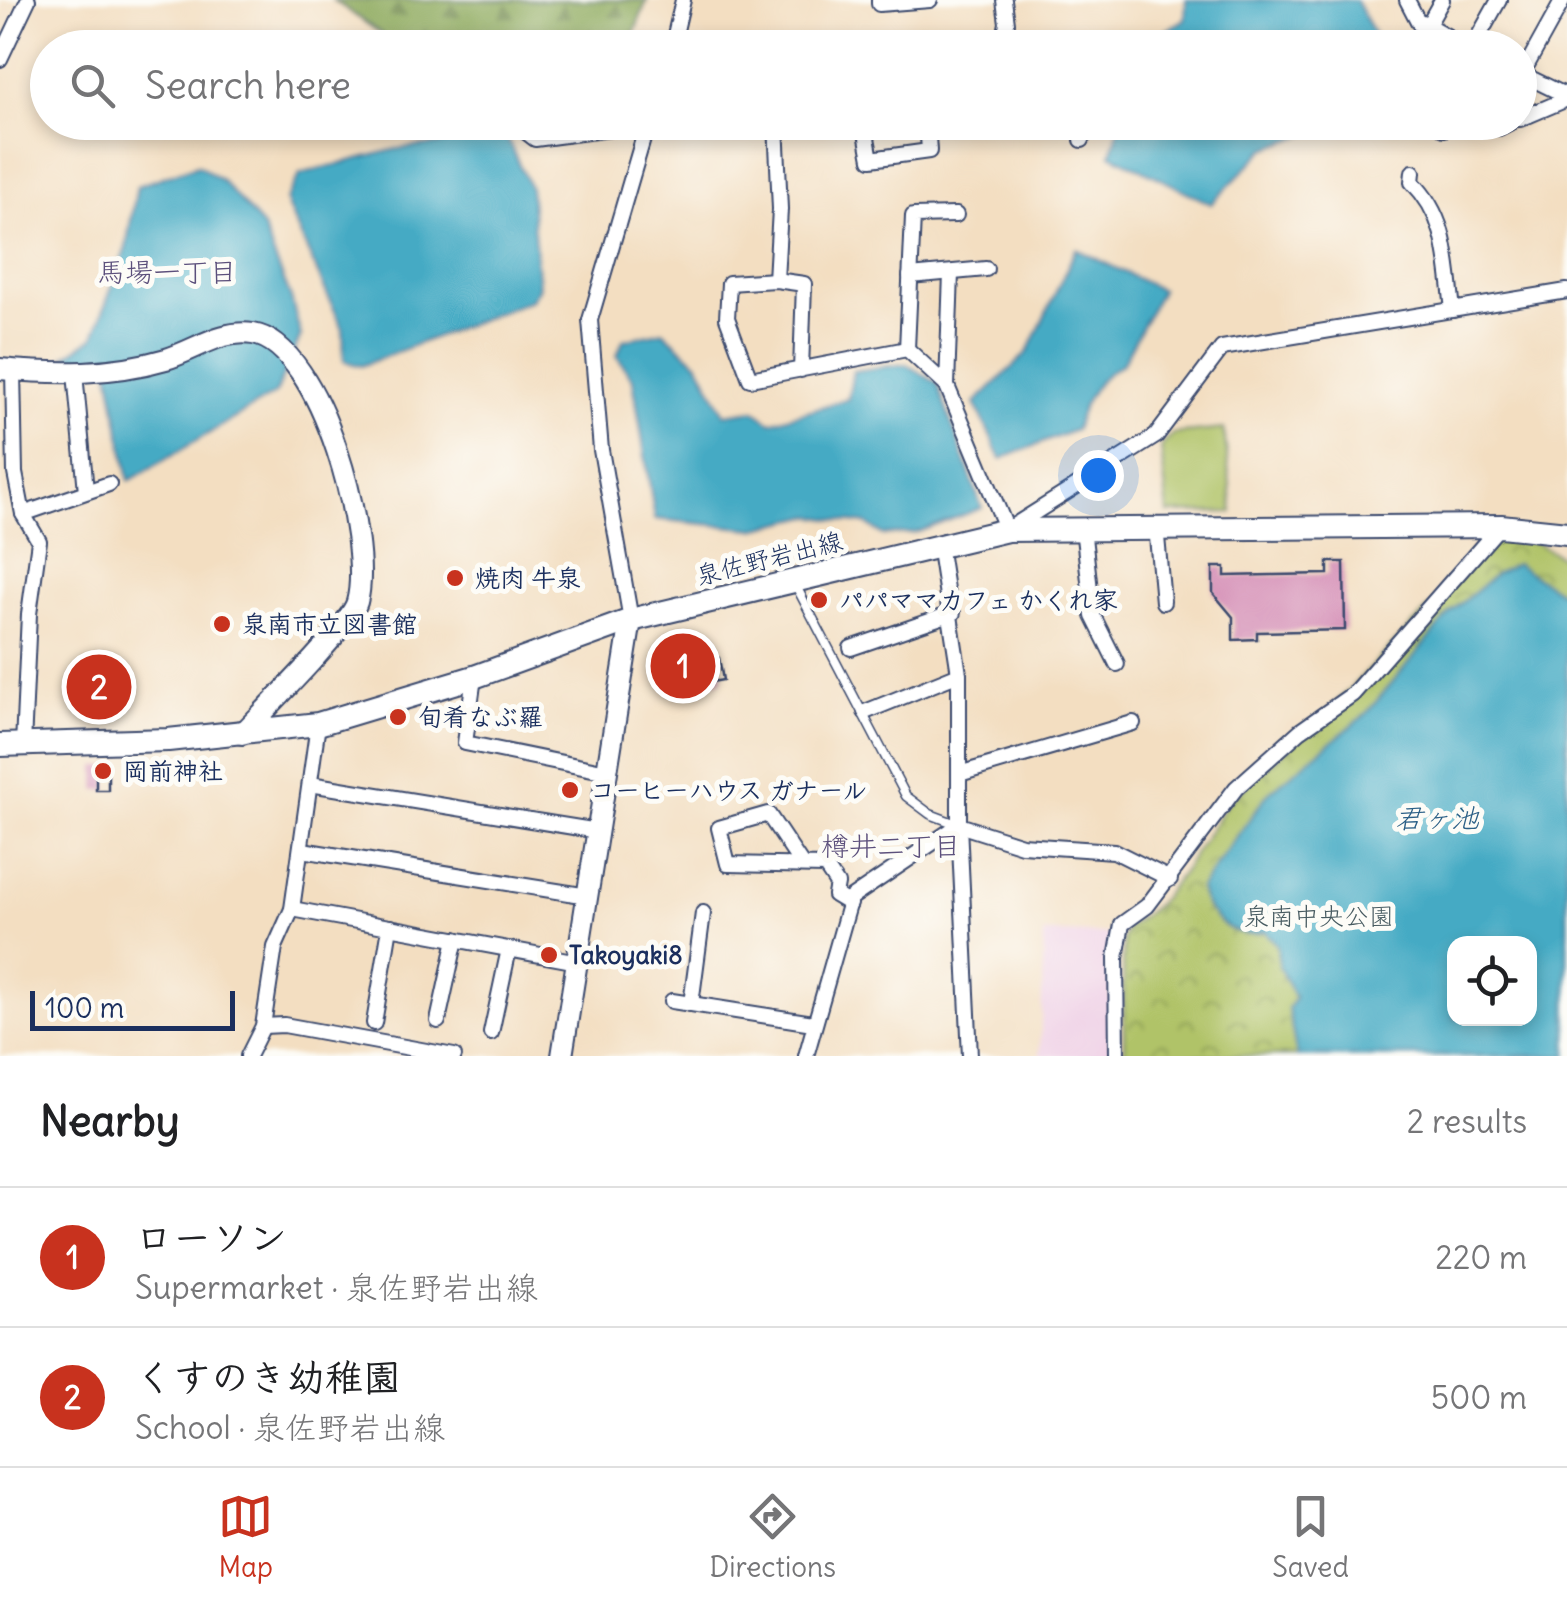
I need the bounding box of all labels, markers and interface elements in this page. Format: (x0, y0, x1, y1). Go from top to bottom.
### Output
search box (30, 30, 1537, 140)
icon: search (65, 58, 120, 113)
text: Search here (145, 62, 351, 109)
district label: 馬場一丁目 (97, 254, 237, 290)
your location (1073, 450, 1124, 501)
street label: 泉佐野岩出線 (692, 524, 846, 592)
place label: 焼肉 牛泉 (475, 562, 581, 594)
marker: 焼肉 牛泉 (444, 567, 466, 589)
place label: パパママカフェ かくれ家 (839, 584, 1118, 616)
marker: パパママカフェ かくれ家 (808, 589, 830, 611)
place label: 泉南市立図書館 (242, 608, 417, 640)
marker: 泉南市立図書館 (211, 613, 233, 635)
pin: 1 (650, 628, 716, 704)
pin: 2 (66, 650, 132, 724)
place label: 旬肴なぶ羅 (418, 701, 543, 733)
marker: 旬肴なぶ羅 (387, 706, 409, 728)
place label: 岡前神社 (123, 755, 223, 787)
marker: 岡前神社 (92, 760, 114, 782)
place label: コーヒーハウス ガナール (590, 774, 867, 806)
marker: コーヒーハウス ガナール (559, 779, 581, 801)
water label: 君ヶ池 (1395, 800, 1480, 836)
district label: 樽井二丁目 (821, 828, 961, 864)
park label: 泉南中央公園 (1244, 900, 1394, 932)
map controls (1447, 936, 1537, 1026)
button: locate (1447, 936, 1537, 1026)
place label: Takoyaki8 (569, 939, 683, 971)
marker: Takoyaki8 (538, 944, 560, 966)
scale bar (30, 986, 235, 1030)
text: 100 m (45, 990, 124, 1026)
text: Nearby (40, 1095, 179, 1147)
text: 2 results (1407, 1101, 1527, 1142)
text: ローソン (135, 1214, 287, 1261)
text: 1 (66, 1237, 79, 1278)
text: 220 m (1435, 1237, 1527, 1278)
text: Supermarket · 泉佐野岩出線 (135, 1267, 538, 1308)
text: くすのき幼稚園 (135, 1354, 401, 1401)
text: 2 (64, 1377, 81, 1418)
text: 500 m (1431, 1377, 1527, 1418)
text: School · 泉佐野岩出線 (135, 1407, 445, 1448)
tab: Map (218, 1489, 273, 1585)
tab: Directions (709, 1489, 836, 1585)
tab: Saved (1272, 1489, 1349, 1585)

